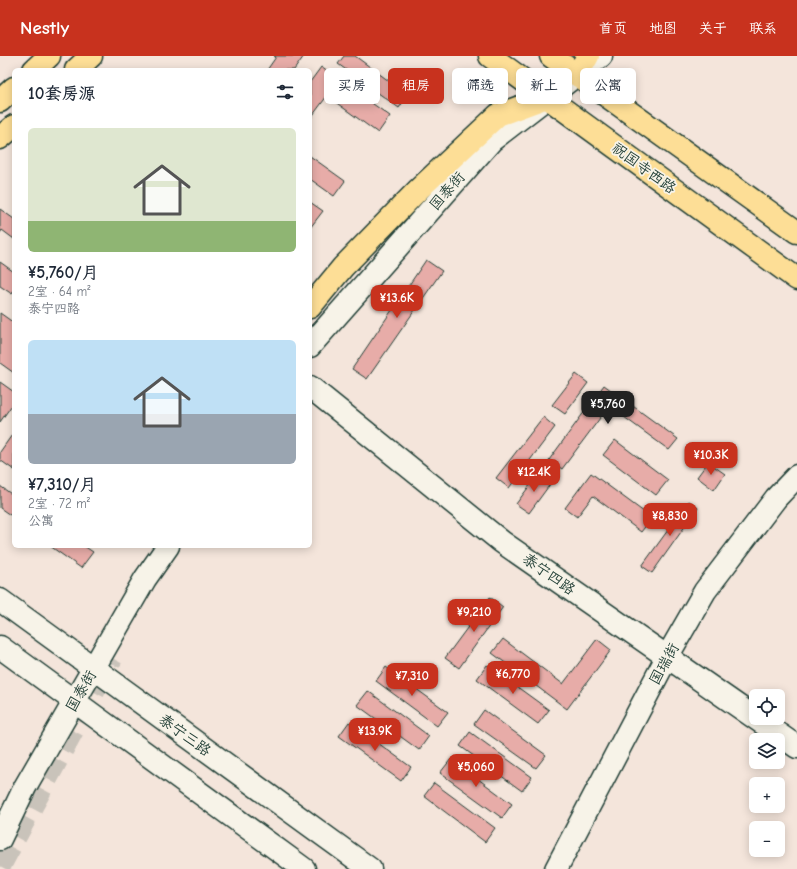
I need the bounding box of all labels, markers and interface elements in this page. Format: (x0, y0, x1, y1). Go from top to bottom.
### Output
text: Nestly (20, 17, 69, 39)
text: 首页 (599, 20, 627, 37)
text: 地图 (649, 20, 677, 37)
text: 关于 (699, 20, 727, 37)
text: 联系 (749, 20, 777, 37)
chip: 买房 (324, 68, 380, 104)
chip: 租房 (388, 68, 444, 104)
chip: 筛选 (452, 68, 508, 104)
chip: 新上 (516, 68, 572, 104)
chip: 公寓 (580, 68, 636, 104)
icon: filters (274, 81, 296, 103)
text: 10套房源 (28, 84, 95, 103)
street label: 祝国寺西路 (608, 139, 680, 197)
icon: home (126, 154, 198, 226)
street label: 国泰街 (425, 168, 469, 214)
text: ¥5,760/月 (28, 263, 99, 282)
text: 2室 · 64 m² (28, 284, 90, 299)
pin: ¥13.6K (364, 285, 430, 319)
text: ¥13.6K (380, 290, 414, 305)
text: 泰宁四路 (28, 301, 80, 316)
icon: home (126, 366, 198, 438)
pin: ¥5,760 (575, 391, 641, 425)
text: ¥5,760 (590, 396, 626, 411)
pin: ¥10.3K (678, 442, 744, 476)
text: ¥10.3K (693, 447, 729, 462)
pin: ¥12.4K (501, 459, 567, 493)
text: ¥12.4K (517, 464, 551, 479)
text: ¥7,310/月 (28, 475, 97, 494)
text: 2室 · 72 m² (28, 496, 90, 511)
pin: ¥8,830 (637, 503, 703, 537)
text: ¥8,830 (652, 508, 688, 523)
text: 公寓 (28, 513, 54, 528)
street label: 泰宁四路 (519, 549, 579, 599)
pin: ¥9,210 (441, 599, 507, 633)
text: ¥9,210 (457, 604, 491, 619)
street label: 国瑞街 (645, 640, 683, 688)
pin: ¥6,770 (480, 661, 546, 695)
pin: ¥7,310 (379, 663, 445, 697)
text: ¥6,770 (496, 666, 530, 681)
street label: 国泰街 (62, 667, 100, 715)
text: ¥7,310 (395, 668, 429, 683)
map controls (749, 689, 785, 857)
button: locate (749, 689, 785, 725)
street label: 泰宁三路 (155, 710, 215, 760)
pin: ¥13.9K (342, 718, 408, 752)
text: ¥13.9K (358, 723, 392, 738)
button: layers (749, 733, 785, 769)
pin: ¥5,060 (443, 754, 509, 788)
text: ¥5,060 (457, 759, 495, 774)
button: + (749, 777, 785, 813)
button: − (749, 821, 785, 857)

